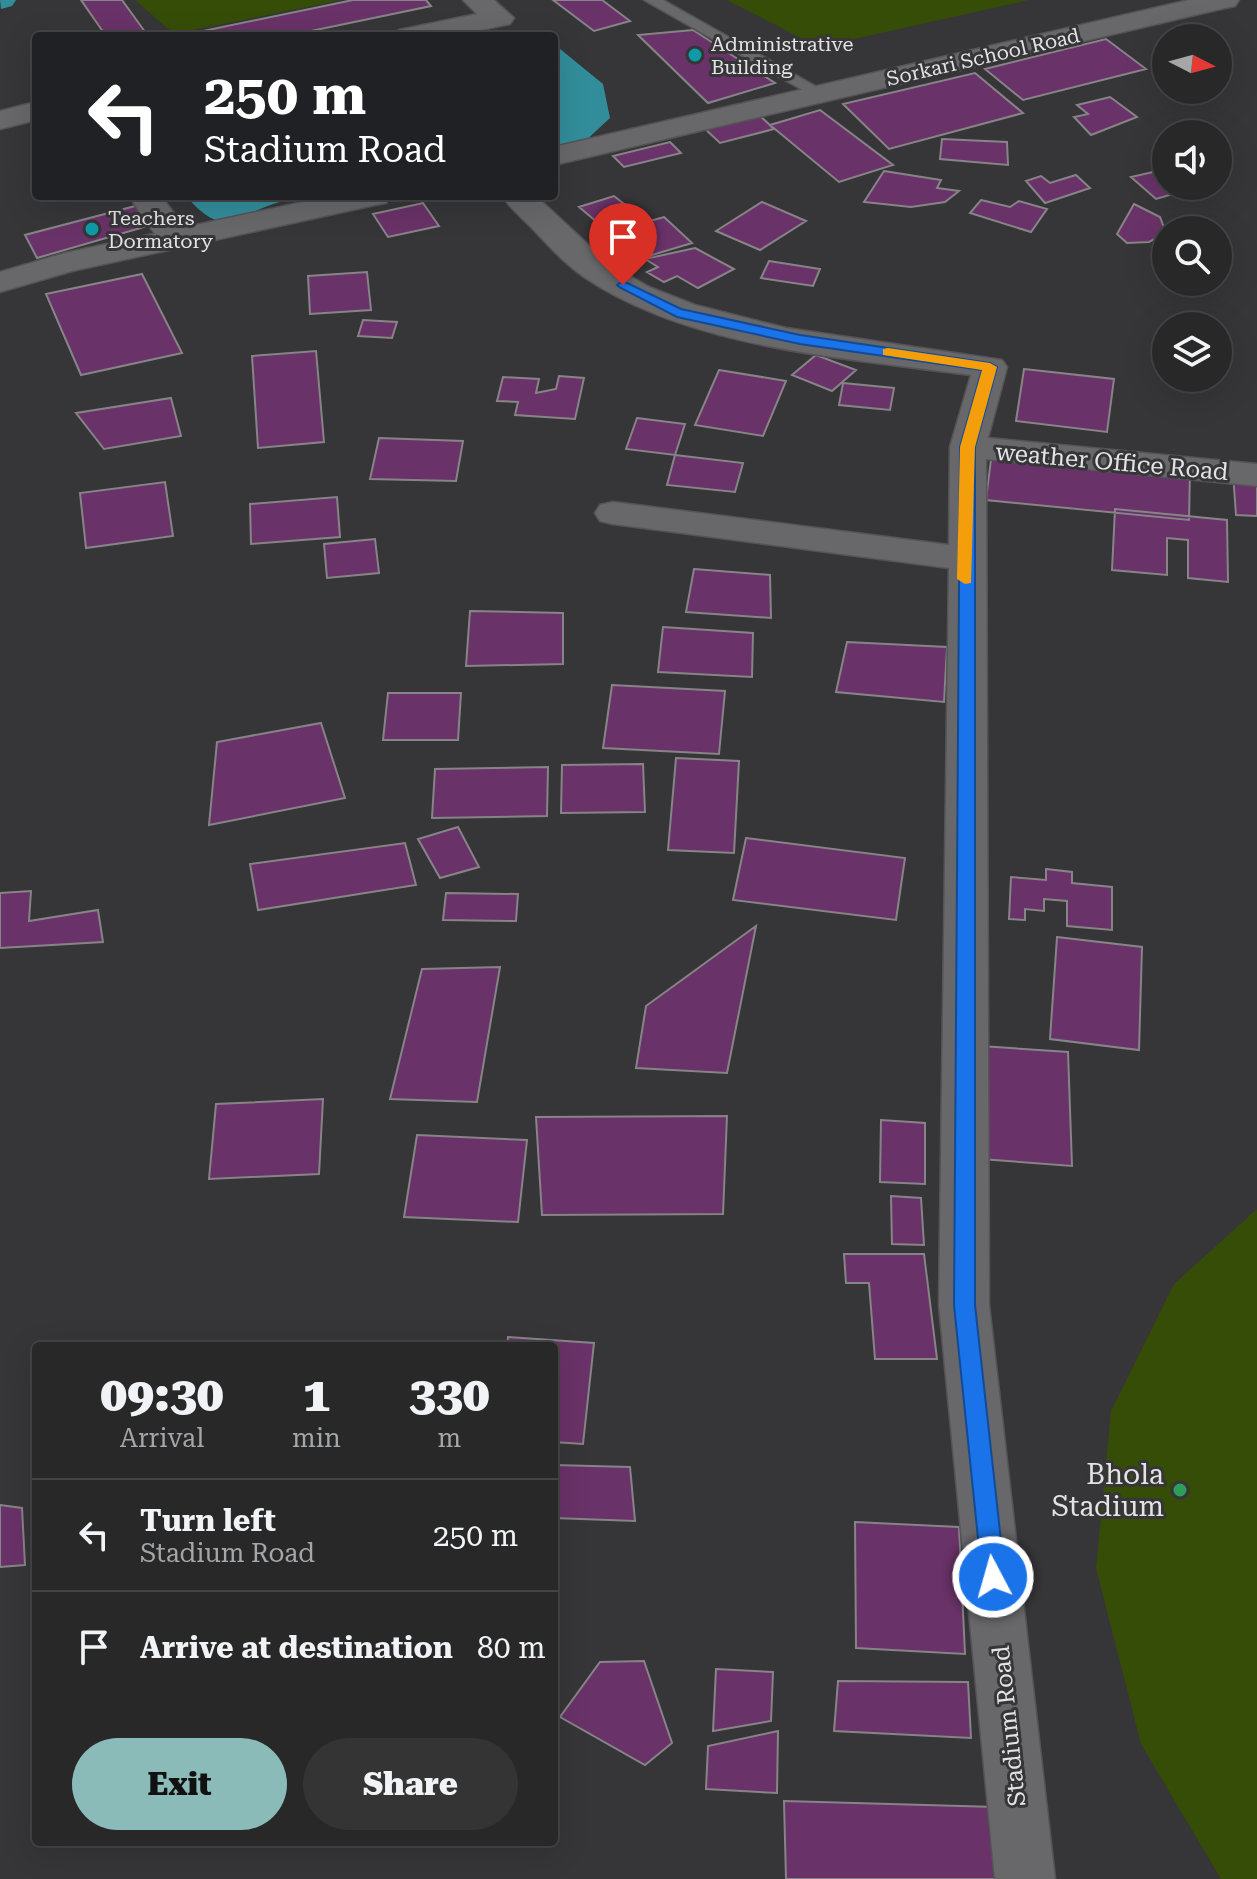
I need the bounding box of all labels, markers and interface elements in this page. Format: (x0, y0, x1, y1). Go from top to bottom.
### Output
street label: Sorkari School Road (884, 23, 1082, 91)
north arrow (1152, 24, 1232, 104)
map controls (1152, 24, 1232, 392)
place label: Administrative Building (711, 32, 853, 79)
marker: Administrative Building (686, 46, 704, 64)
text: 250 m (204, 62, 366, 128)
icon: left (72, 64, 176, 168)
button: sound (1152, 120, 1232, 200)
text: Stadium Road (204, 129, 446, 171)
pin (589, 203, 657, 285)
place label: Teachers Dormatory (108, 206, 213, 253)
icon: arrive (601, 215, 645, 259)
button: search (1152, 216, 1232, 296)
marker: Teachers Dormatory (83, 220, 101, 238)
button: layers (1152, 312, 1232, 392)
street label: weather Office Road (994, 438, 1230, 486)
text: 09:30 (100, 1367, 224, 1423)
text: 1 (303, 1367, 330, 1423)
text: 330 (409, 1367, 490, 1423)
text: Arrival (120, 1423, 204, 1453)
text: min (292, 1423, 341, 1453)
text: m (438, 1423, 461, 1453)
place label: Bhola Stadium (1052, 1458, 1164, 1523)
marker: Bhola Stadium (1171, 1481, 1189, 1499)
text: Turn left (140, 1503, 276, 1538)
icon: left (72, 1513, 116, 1557)
text: 250 m (433, 1518, 518, 1553)
position arrow (951, 1535, 1035, 1619)
text: Stadium Road (140, 1538, 315, 1568)
icon: arrive (72, 1625, 116, 1669)
text: Arrive at destination (140, 1630, 453, 1665)
text: 80 m (477, 1630, 546, 1665)
street label: Stadium Road (987, 1644, 1031, 1808)
button: Exit (72, 1738, 287, 1830)
button: Share (303, 1738, 518, 1830)

